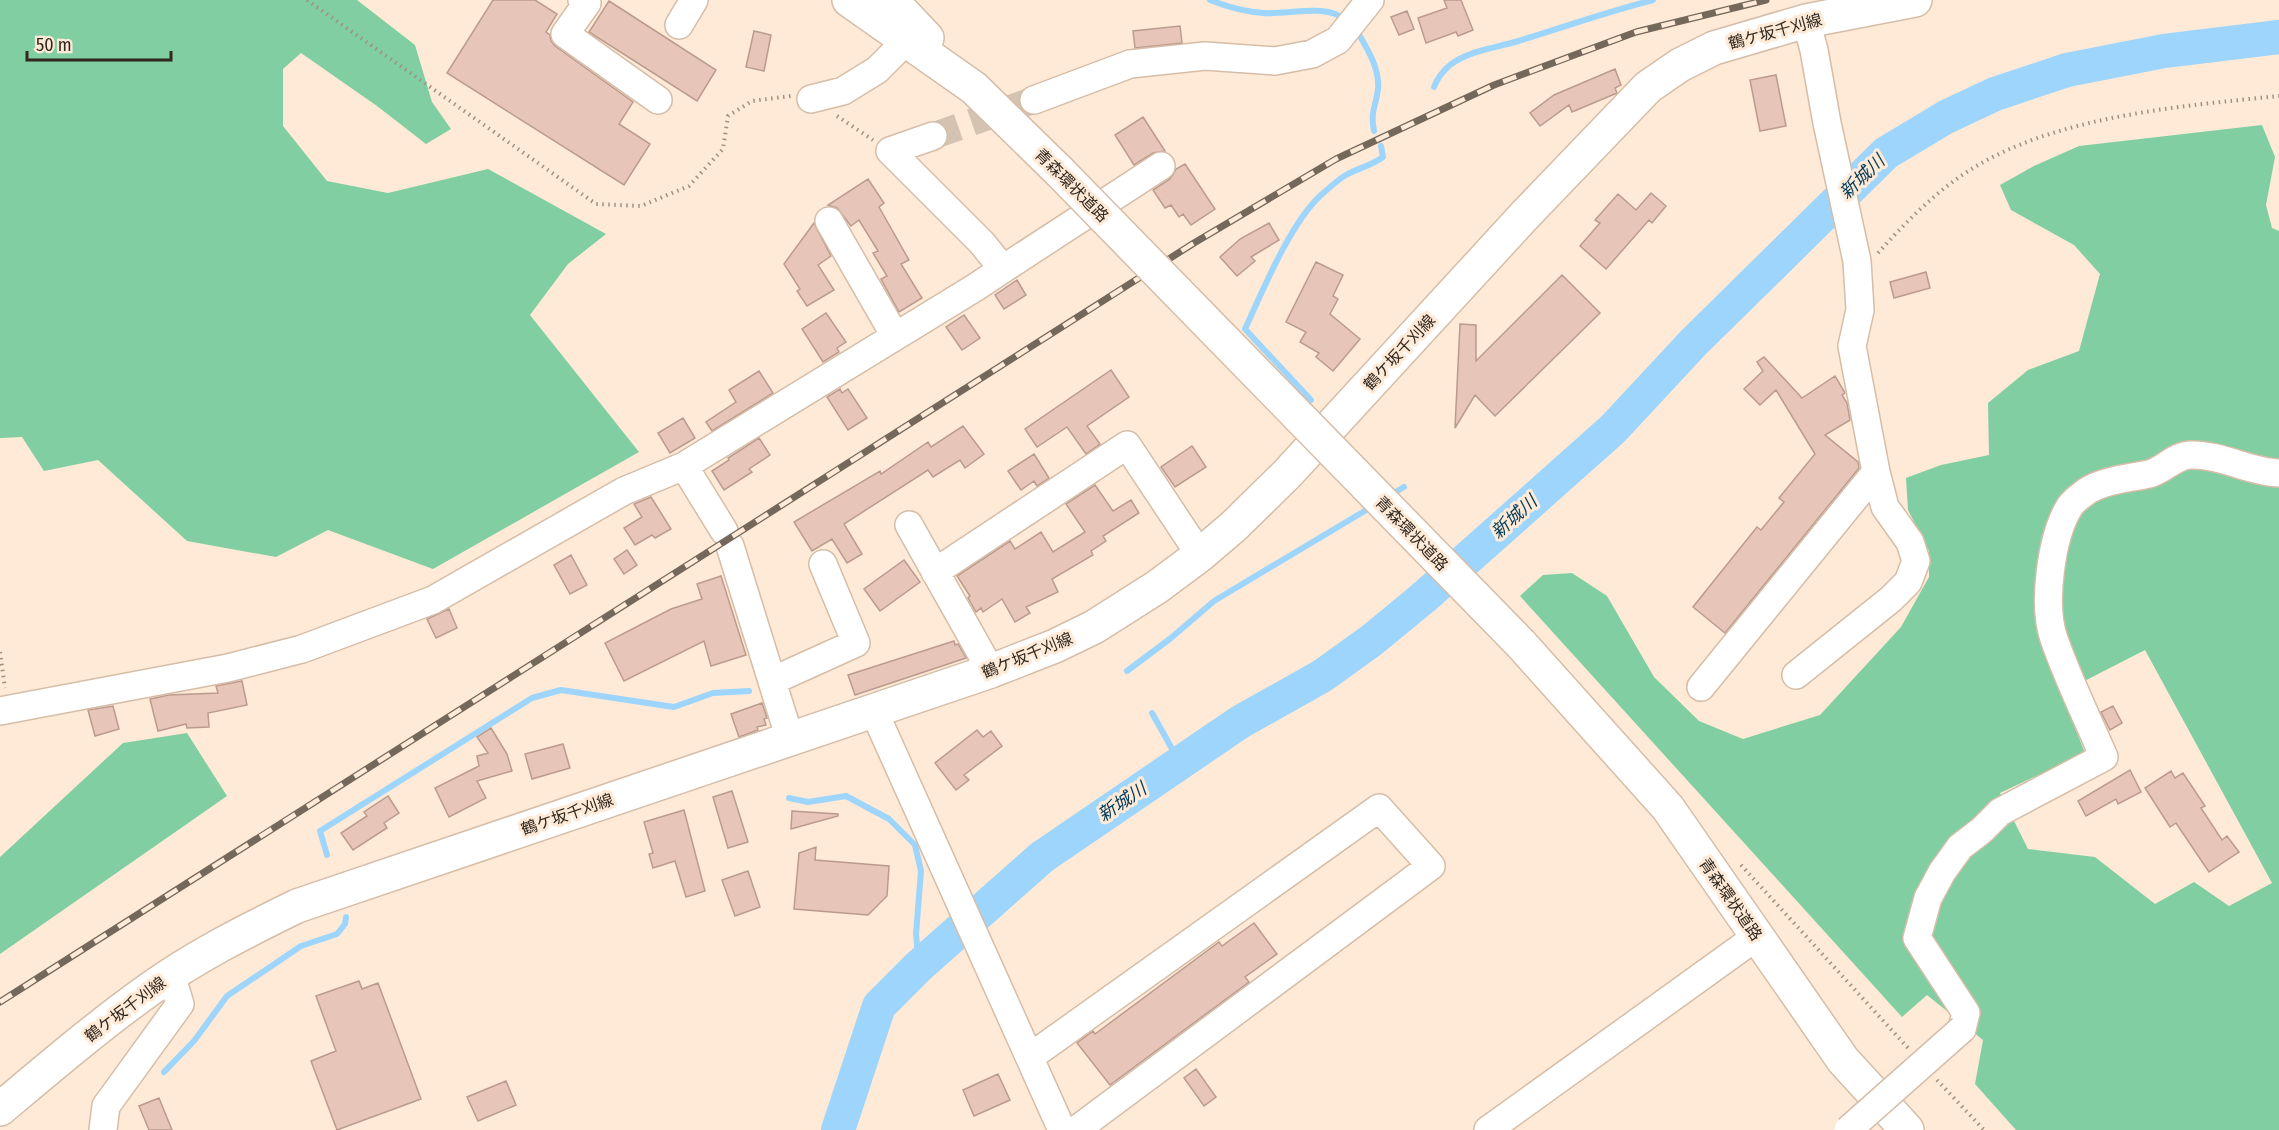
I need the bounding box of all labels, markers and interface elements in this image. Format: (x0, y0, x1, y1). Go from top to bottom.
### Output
street label: 鶴ケ坂千刈線 (1726, 10, 1824, 53)
scale bar (27, 24, 171, 62)
text: 50 m (36, 34, 72, 56)
street label: 青森環状道路 (1031, 145, 1112, 226)
water label: 新城川 (1835, 149, 1891, 204)
street label: 鶴ケ坂千刈線 (1360, 311, 1439, 394)
water label: 新城川 (1487, 489, 1543, 543)
street label: 青森環状道路 (1371, 492, 1452, 574)
street label: 鶴ケ坂千刈線 (979, 629, 1075, 682)
water label: 新城川 (1093, 777, 1152, 826)
street label: 鶴ケ坂千刈線 (519, 790, 616, 839)
street label: 青森環状道路 (1695, 855, 1766, 944)
street label: 鶴ケ坂千刈線 (81, 973, 169, 1046)

